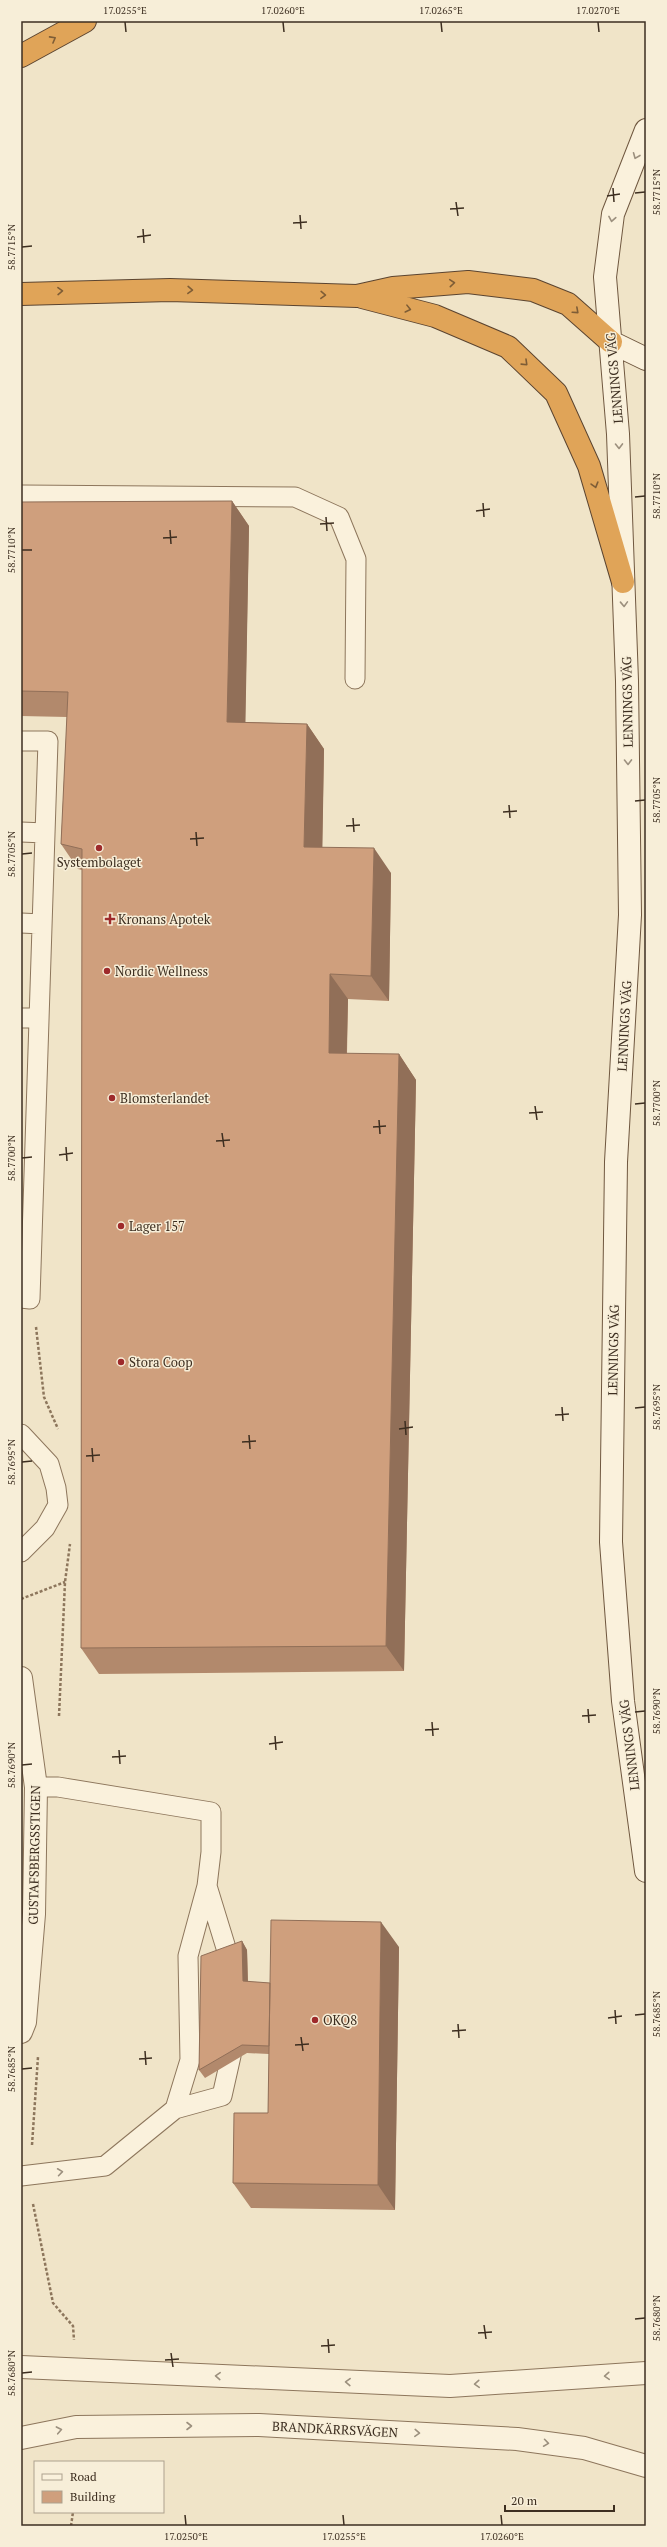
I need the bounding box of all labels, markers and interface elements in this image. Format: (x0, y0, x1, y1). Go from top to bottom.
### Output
text: 17.0255°E (103, 4, 147, 17)
text: 17.0260°E (261, 4, 305, 17)
text: 17.0265°E (419, 4, 463, 17)
text: 17.0270°E (576, 4, 620, 17)
one-way arrow (49, 36, 56, 43)
one-way arrow (632, 153, 640, 160)
text: 58.7715°N (650, 168, 663, 215)
one-way arrow (609, 216, 617, 222)
text: 58.7715°N (5, 223, 18, 270)
one-way arrow (449, 279, 455, 288)
one-way arrow (187, 286, 193, 294)
one-way arrow (57, 287, 63, 295)
one-way arrow (320, 290, 326, 299)
one-way arrow (404, 304, 411, 313)
one-way arrow (572, 306, 579, 313)
street label: LENNINGS VÄG (601, 332, 627, 424)
one-way arrow (520, 358, 527, 365)
one-way arrow (614, 443, 623, 449)
text: 58.7710°N (650, 472, 663, 519)
one-way arrow (590, 482, 599, 489)
text: 58.7710°N (5, 526, 18, 573)
one-way arrow (620, 601, 628, 607)
street label: LENNINGS VÄG (617, 656, 637, 748)
one-way arrow (624, 759, 632, 765)
text: 58.7705°N (650, 776, 663, 823)
text: 58.7705°N (5, 830, 18, 877)
marker: Systembolaget (94, 843, 104, 853)
place label: Systembolaget (57, 853, 142, 871)
place label: Kronans Apotek (118, 910, 211, 928)
marker: Kronans Apotek (105, 914, 115, 924)
place label: Nordic Wellness (115, 962, 208, 980)
marker: Nordic Wellness (102, 966, 112, 976)
street label: LENNINGS VÄG (613, 980, 635, 1072)
text: 58.7700°N (650, 1079, 663, 1126)
place label: Blomsterlandet (120, 1089, 209, 1107)
marker: Blomsterlandet (107, 1093, 117, 1103)
text: 58.7700°N (5, 1134, 18, 1181)
place label: Lager 157 (129, 1217, 185, 1235)
marker: Lager 157 (116, 1221, 126, 1231)
street label: LENNINGS VÄG (603, 1304, 623, 1396)
place label: Stora Coop (129, 1353, 193, 1371)
marker: Stora Coop (116, 1357, 126, 1367)
text: 58.7695°N (650, 1383, 663, 1430)
text: 58.7695°N (5, 1438, 18, 1485)
text: 58.7690°N (650, 1687, 663, 1734)
street label: LENNINGS VÄG (615, 1699, 643, 1791)
text: 58.7690°N (5, 1741, 18, 1788)
street label: GUSTAFSBERGSSTIGEN (24, 1785, 44, 1925)
text: 58.7685°N (650, 1990, 663, 2037)
place label: OKQ8 (323, 2011, 357, 2029)
marker: OKQ8 (310, 2015, 320, 2025)
text: 58.7685°N (5, 2045, 18, 2092)
one-way arrow (57, 2168, 63, 2177)
text: 58.7680°N (650, 2294, 663, 2341)
text: 58.7680°N (5, 2349, 18, 2396)
one-way arrow (604, 2371, 610, 2380)
one-way arrow (215, 2372, 221, 2381)
one-way arrow (345, 2378, 351, 2387)
one-way arrow (474, 2380, 480, 2389)
street label: BRANDKÄRRSVÄGEN (272, 2417, 399, 2441)
one-way arrow (186, 2422, 192, 2430)
one-way arrow (56, 2427, 62, 2435)
one-way arrow (414, 2429, 420, 2437)
one-way arrow (543, 2438, 549, 2447)
legend (34, 2461, 164, 2513)
text: Road (70, 2469, 97, 2484)
scale bar (505, 2487, 614, 2513)
text: Building (70, 2489, 116, 2504)
text: 20 m (511, 2493, 538, 2508)
text: 17.0250°E (164, 2530, 208, 2543)
text: 17.0255°E (322, 2530, 366, 2543)
text: 17.0260°E (480, 2530, 524, 2543)

